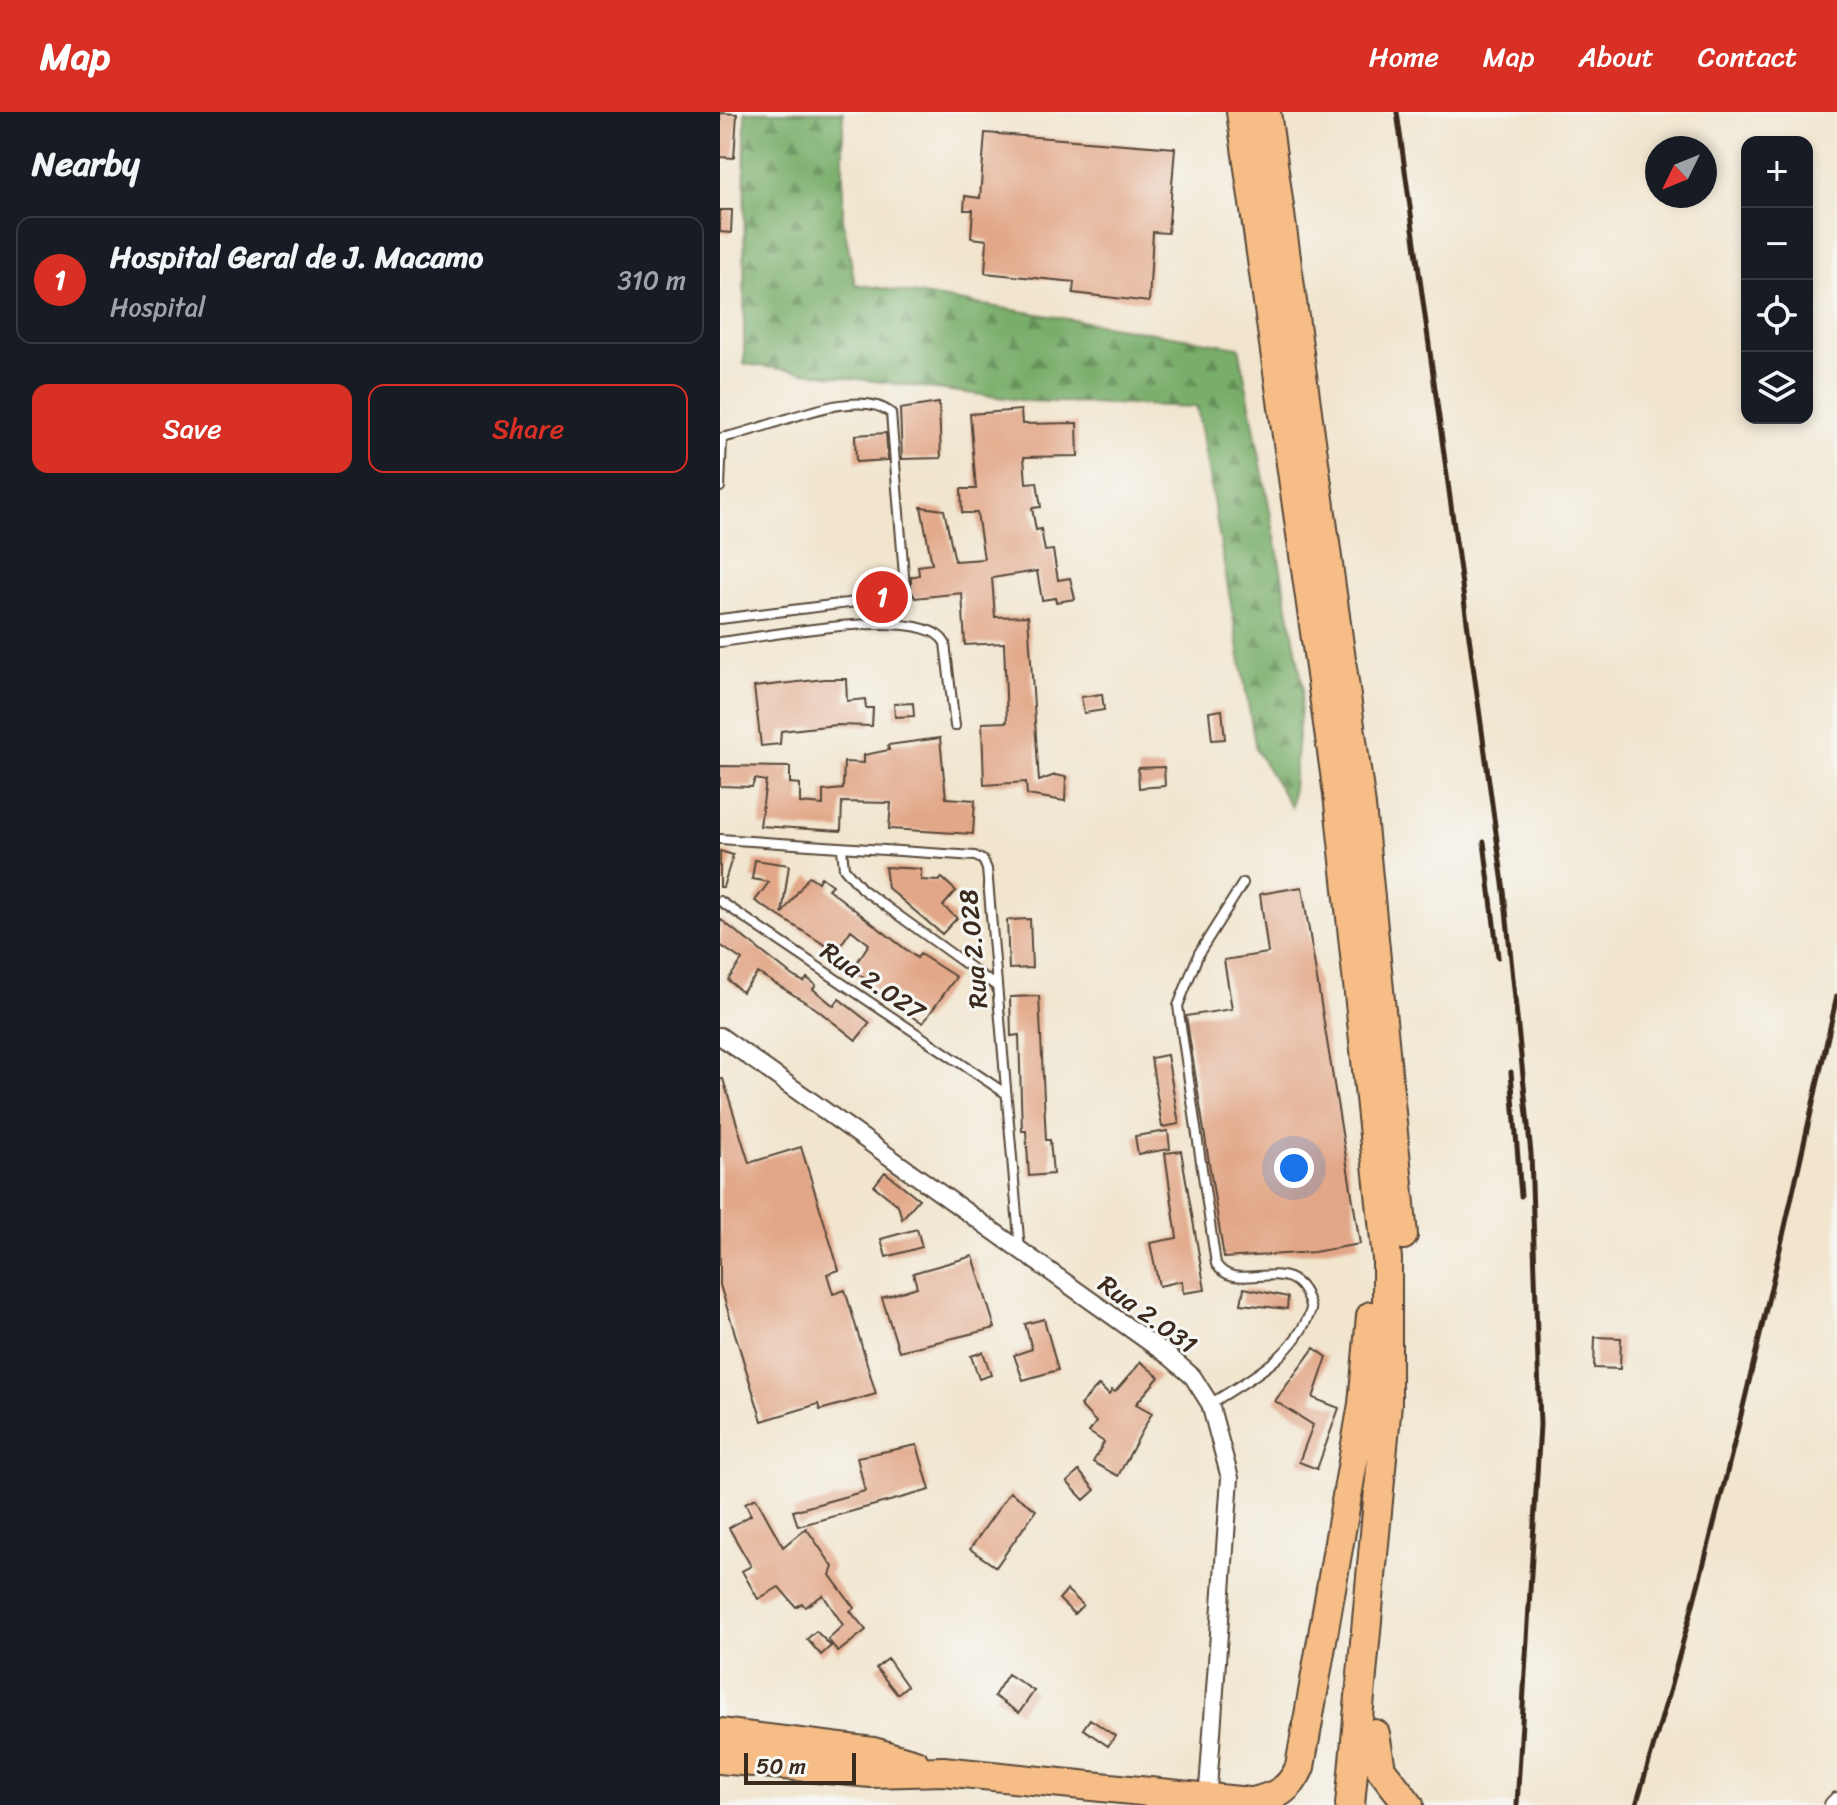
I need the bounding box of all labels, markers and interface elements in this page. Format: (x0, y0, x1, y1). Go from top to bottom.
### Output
text: Map (40, 23, 110, 90)
text: Home (1369, 32, 1439, 81)
text: Map (1483, 32, 1534, 81)
text: About (1578, 32, 1654, 81)
text: Contact (1698, 32, 1797, 81)
text: Nearby (32, 134, 140, 194)
north arrow (1645, 136, 1717, 208)
map controls (1741, 136, 1813, 424)
button: + (1741, 136, 1813, 208)
button: − (1741, 208, 1813, 280)
text: Hospital Geral de J. Macamo (110, 230, 483, 284)
text: 1 (54, 257, 66, 303)
text: 310 m (617, 257, 686, 303)
button: locate (1741, 280, 1813, 352)
text: Hospital (110, 284, 205, 330)
button: layers (1741, 352, 1813, 424)
button: Save (32, 384, 352, 473)
button: Share (368, 384, 688, 473)
pin: 1 (856, 567, 908, 627)
street label: Rua 2.028 (945, 887, 1001, 1011)
street label: Rua 2.027 (811, 929, 937, 1034)
your location (1274, 1148, 1314, 1188)
street label: Rua 2.031 (1088, 1262, 1208, 1366)
text: 50 m (756, 1747, 806, 1786)
scale bar (744, 1749, 856, 1785)

